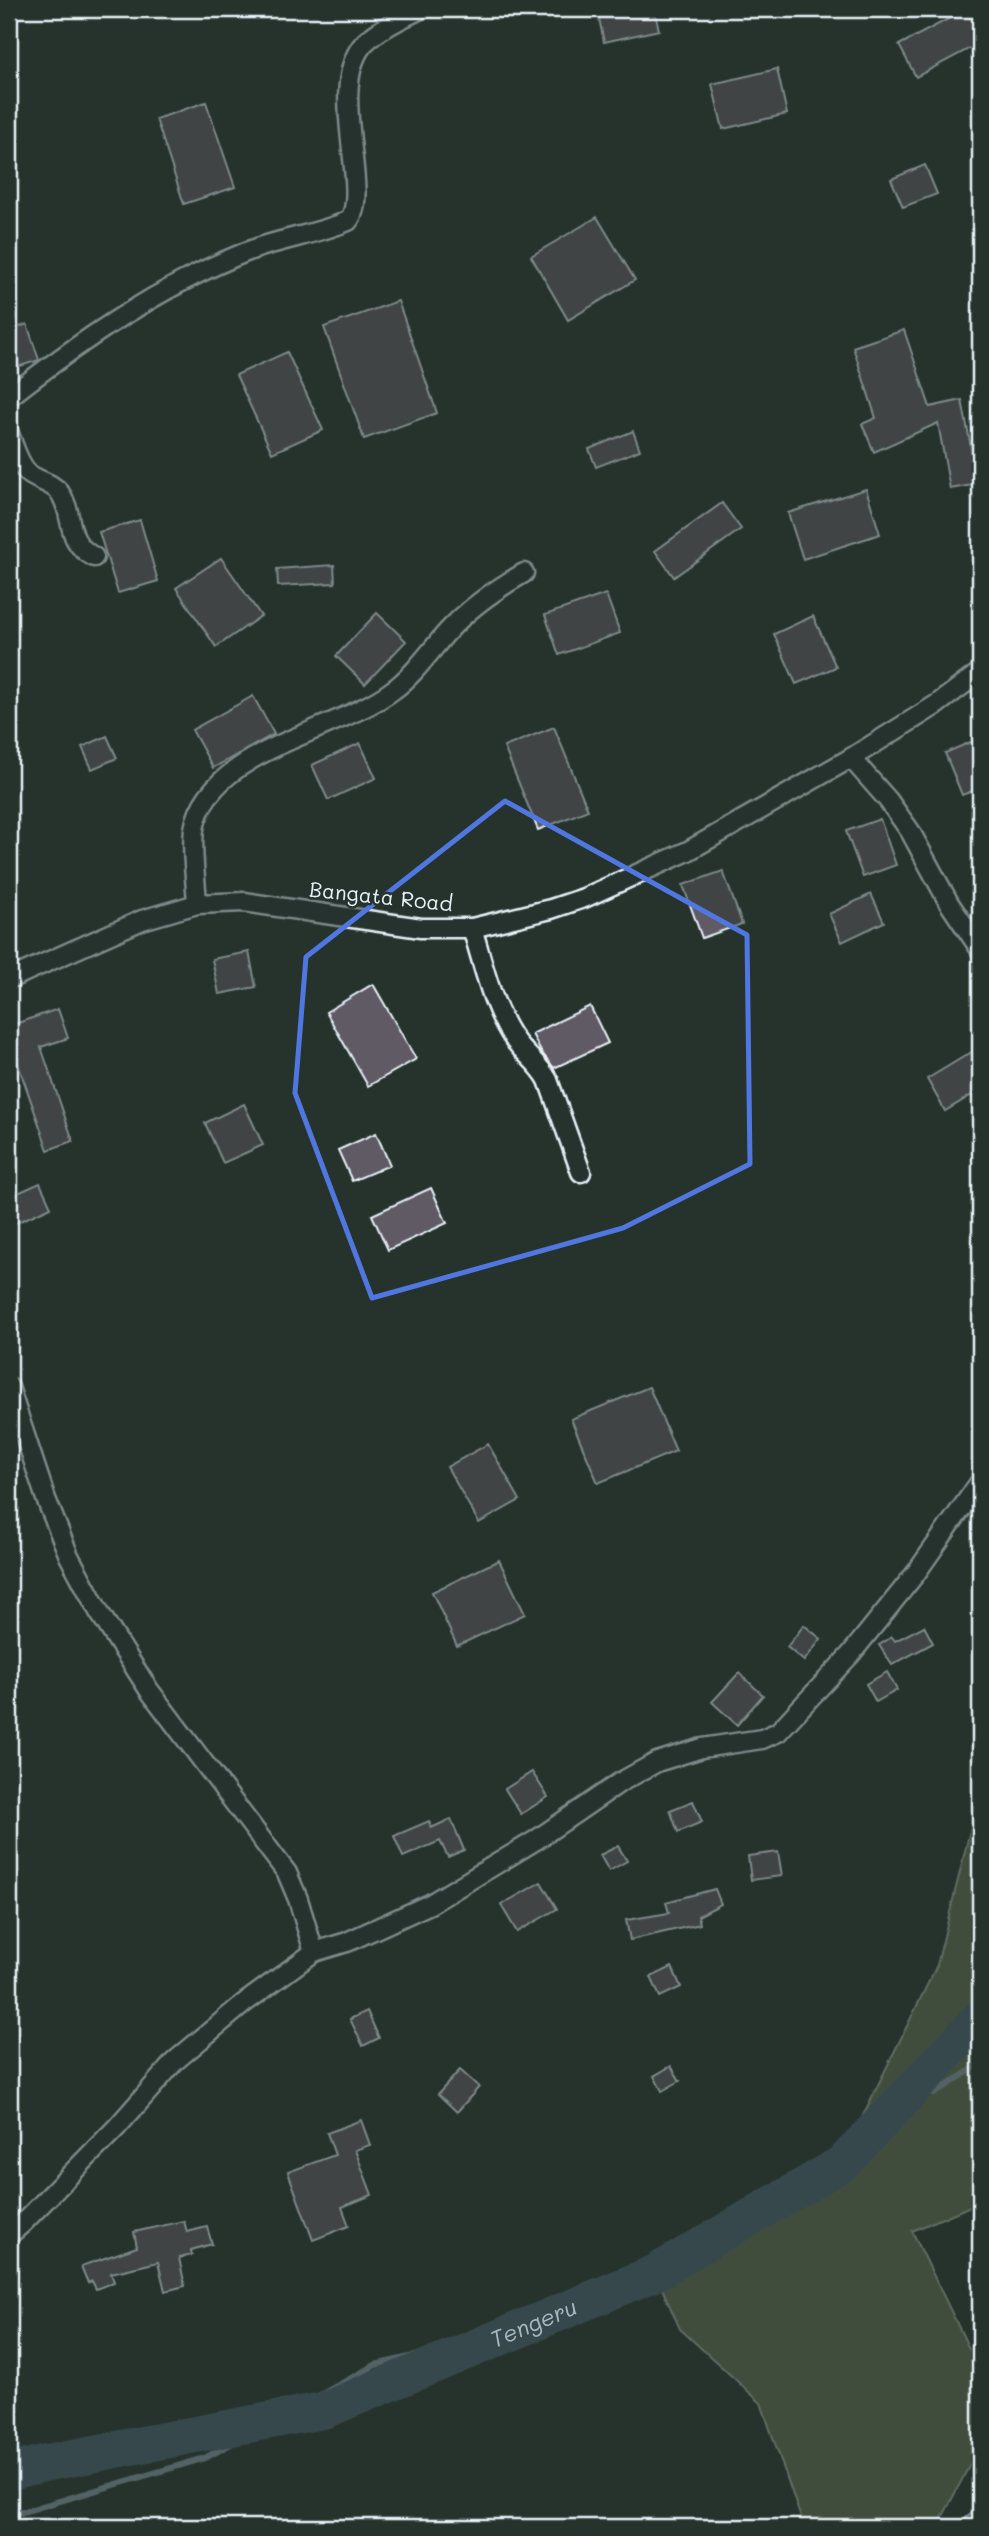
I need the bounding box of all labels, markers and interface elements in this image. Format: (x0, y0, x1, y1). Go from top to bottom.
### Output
street label: Bangata Road (308, 875, 454, 916)
water label: Tengeru (485, 2291, 581, 2354)

